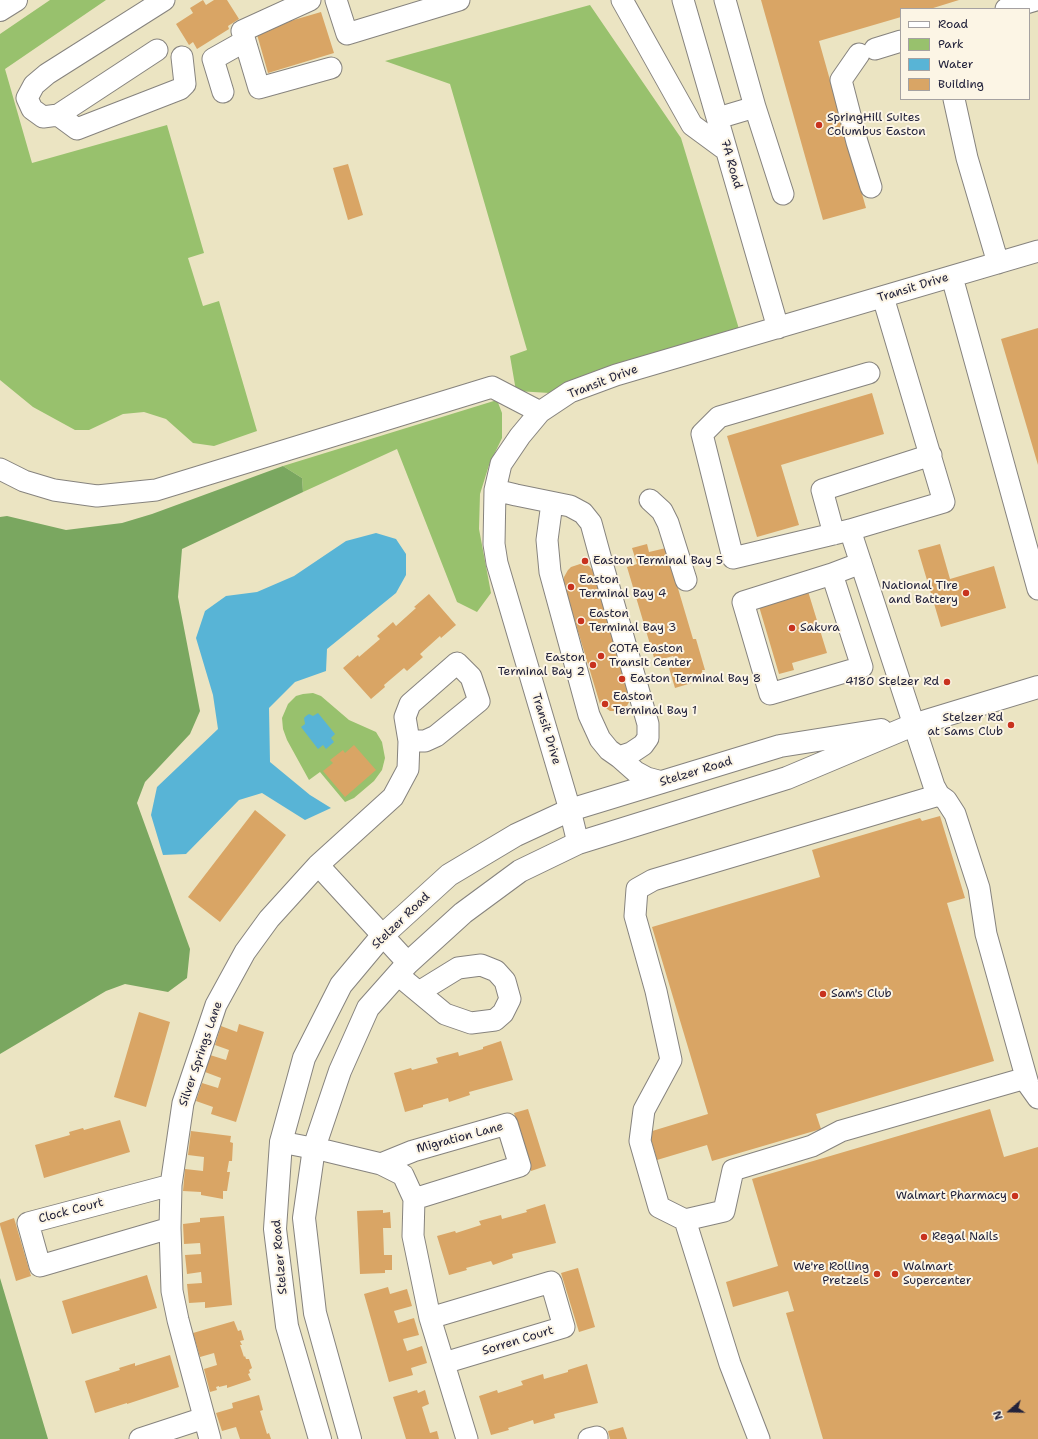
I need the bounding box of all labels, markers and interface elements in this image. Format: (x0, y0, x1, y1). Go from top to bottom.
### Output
legend (900, 8, 1030, 100)
text: Road (938, 16, 968, 32)
text: Park (938, 36, 964, 52)
text: Water (938, 56, 973, 72)
text: Building (938, 76, 984, 92)
place label: SpringHill Suites Columbus Easton (827, 111, 926, 139)
marker: SpringHill Suites Columbus Easton (814, 120, 824, 130)
street label: 7A Road (717, 138, 745, 190)
street label: Transit Drive (876, 270, 950, 306)
street label: Transit Drive (566, 362, 640, 402)
place label: Easton Terminal Bay 5 (593, 554, 723, 568)
marker: Easton Terminal Bay 5 (580, 556, 590, 566)
place label: Easton Terminal Bay 4 (579, 573, 666, 601)
place label: National Tire and Battery (882, 579, 958, 607)
marker: Easton Terminal Bay 4 (566, 582, 576, 592)
marker: National Tire and Battery (961, 588, 971, 598)
place label: Easton Terminal Bay 3 (589, 607, 676, 635)
marker: Easton Terminal Bay 3 (576, 616, 586, 626)
place label: Sakura (800, 621, 840, 635)
marker: Sakura (787, 623, 797, 633)
place label: COTA Easton Transit Center (609, 642, 691, 670)
place label: Easton Terminal Bay 2 (498, 651, 585, 679)
marker: COTA Easton Transit Center (596, 651, 606, 661)
marker: Easton Terminal Bay 2 (588, 660, 598, 670)
place label: Easton Terminal Bay 8 (630, 672, 761, 686)
marker: Easton Terminal Bay 8 (617, 674, 627, 684)
place label: 4180 Stelzer Rd (845, 675, 939, 689)
marker: 4180 Stelzer Rd (942, 677, 952, 687)
place label: Easton Terminal Bay 1 (613, 690, 697, 718)
street label: Transit Drive (528, 692, 564, 766)
marker: Easton Terminal Bay 1 (600, 699, 610, 709)
place label: Stelzer Rd at Sams Club (927, 711, 1003, 739)
marker: Stelzer Rd at Sams Club (1006, 720, 1016, 730)
street label: Stelzer Road (658, 754, 734, 790)
street label: Stelzer Road (369, 890, 433, 952)
place label: Sam's Club (831, 987, 892, 1001)
marker: Sam's Club (818, 989, 828, 999)
street label: Silver Springs Lane (176, 1000, 226, 1108)
street label: Migration Lane (415, 1120, 505, 1156)
place label: Walmart Pharmacy (896, 1189, 1007, 1203)
marker: Walmart Pharmacy (1010, 1191, 1020, 1201)
street label: Clock Court (37, 1195, 105, 1227)
street label: Stelzer Road (270, 1219, 290, 1295)
place label: Regal Nails (932, 1230, 998, 1244)
marker: Regal Nails (919, 1232, 929, 1242)
place label: We're Rolling Pretzels (793, 1260, 869, 1288)
place label: Walmart Supercenter (903, 1260, 971, 1288)
marker: We're Rolling Pretzels (872, 1269, 882, 1279)
marker: Walmart Supercenter (890, 1269, 900, 1279)
street label: Sorren Court (481, 1323, 555, 1359)
north arrow (990, 1391, 1030, 1431)
text: N (990, 1409, 1007, 1422)

